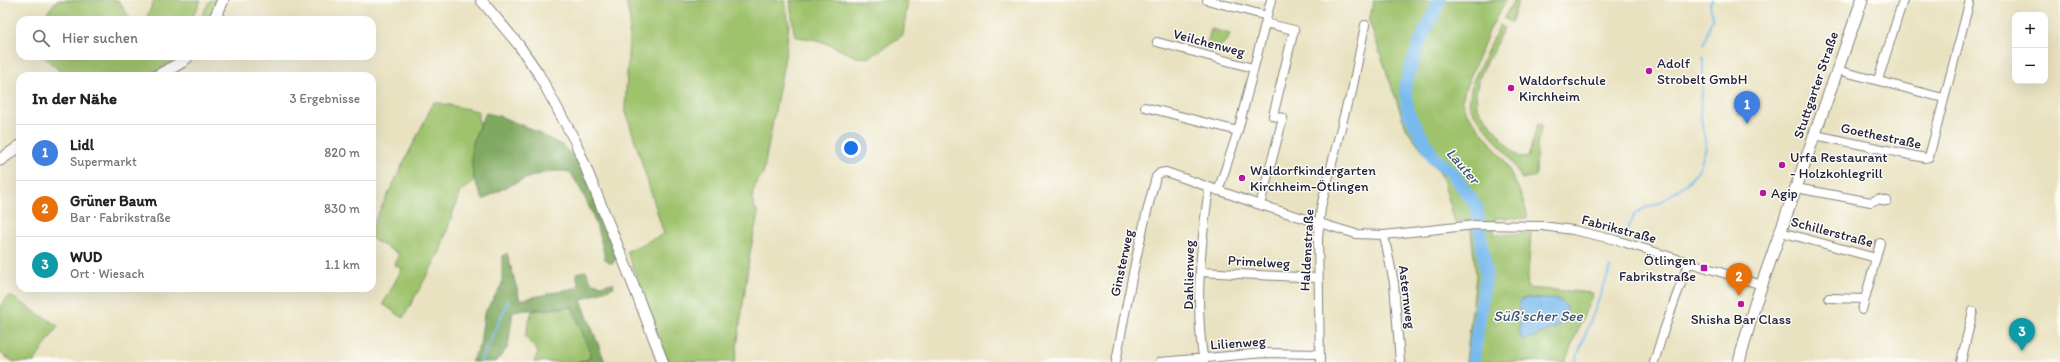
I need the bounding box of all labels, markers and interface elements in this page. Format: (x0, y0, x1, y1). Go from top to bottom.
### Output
map controls (2012, 12, 2048, 84)
button: + (2012, 12, 2048, 48)
search box (16, 16, 376, 60)
street label: Veilchenweg (1171, 25, 1248, 61)
icon: search (30, 27, 52, 49)
text: Hier suchen (62, 29, 138, 47)
street label: Stuttgarter Straße (1790, 29, 1842, 141)
button: − (2012, 48, 2048, 84)
place label: Adolf Strobelt GmbH (1657, 55, 1747, 88)
marker: Adolf Strobelt GmbH (1644, 66, 1654, 76)
place label: Waldorfschule Kirchheim (1519, 72, 1606, 105)
marker: Waldorfschule Kirchheim (1506, 83, 1516, 93)
text: In der Nähe (32, 88, 117, 108)
text: 3 Ergebnisse (290, 91, 360, 106)
pin: 1 (1734, 91, 1760, 124)
street label: Goethestraße (1839, 119, 1923, 153)
text: Lidl (70, 136, 94, 154)
your location (841, 138, 861, 158)
water label: Lauter (1442, 144, 1485, 190)
text: 1 (42, 145, 48, 160)
text: 820 m (324, 145, 360, 160)
place label: Urfa Restaurant - Holzkohlegrill (1790, 149, 1888, 182)
text: Supermarkt (70, 154, 137, 169)
marker: Urfa Restaurant - Holzkohlegrill (1777, 160, 1787, 170)
place label: Waldorfkindergarten Kirchheim-Ötlingen (1250, 162, 1376, 195)
marker: Waldorfkindergarten Kirchheim-Ötlingen (1237, 173, 1247, 183)
place label: Agip (1771, 185, 1798, 202)
marker: Agip (1758, 188, 1768, 198)
text: Grüner Baum (70, 192, 157, 210)
text: 2 (42, 201, 48, 216)
text: 830 m (324, 201, 360, 216)
street label: Haldenstraße (1296, 208, 1318, 292)
text: Bar · Fabrikstraße (70, 210, 171, 225)
street label: Fabrikstraße (1580, 211, 1659, 247)
street label: Schillerstraße (1789, 213, 1875, 251)
street label: Ginsterweg (1107, 227, 1138, 298)
street label: Dahlienweg (1180, 239, 1198, 310)
text: WUD (70, 248, 102, 266)
street label: Primelweg (1227, 252, 1291, 272)
place label: Ötlingen Fabrikstraße (1619, 252, 1697, 285)
text: 3 (41, 257, 49, 272)
text: 1.1 km (325, 257, 360, 272)
marker: Ötlingen Fabrikstraße (1699, 263, 1709, 273)
pin: 2 (1726, 263, 1752, 296)
street label: Asternweg (1395, 264, 1419, 331)
text: Ort · Wiesach (70, 266, 144, 281)
marker: Shisha Bar Class (1736, 299, 1746, 309)
water label: Süß'scher See (1493, 307, 1584, 325)
place label: Shisha Bar Class (1691, 311, 1791, 328)
pin: 3 (2009, 318, 2035, 351)
street label: Lilienweg (1210, 333, 1267, 353)

